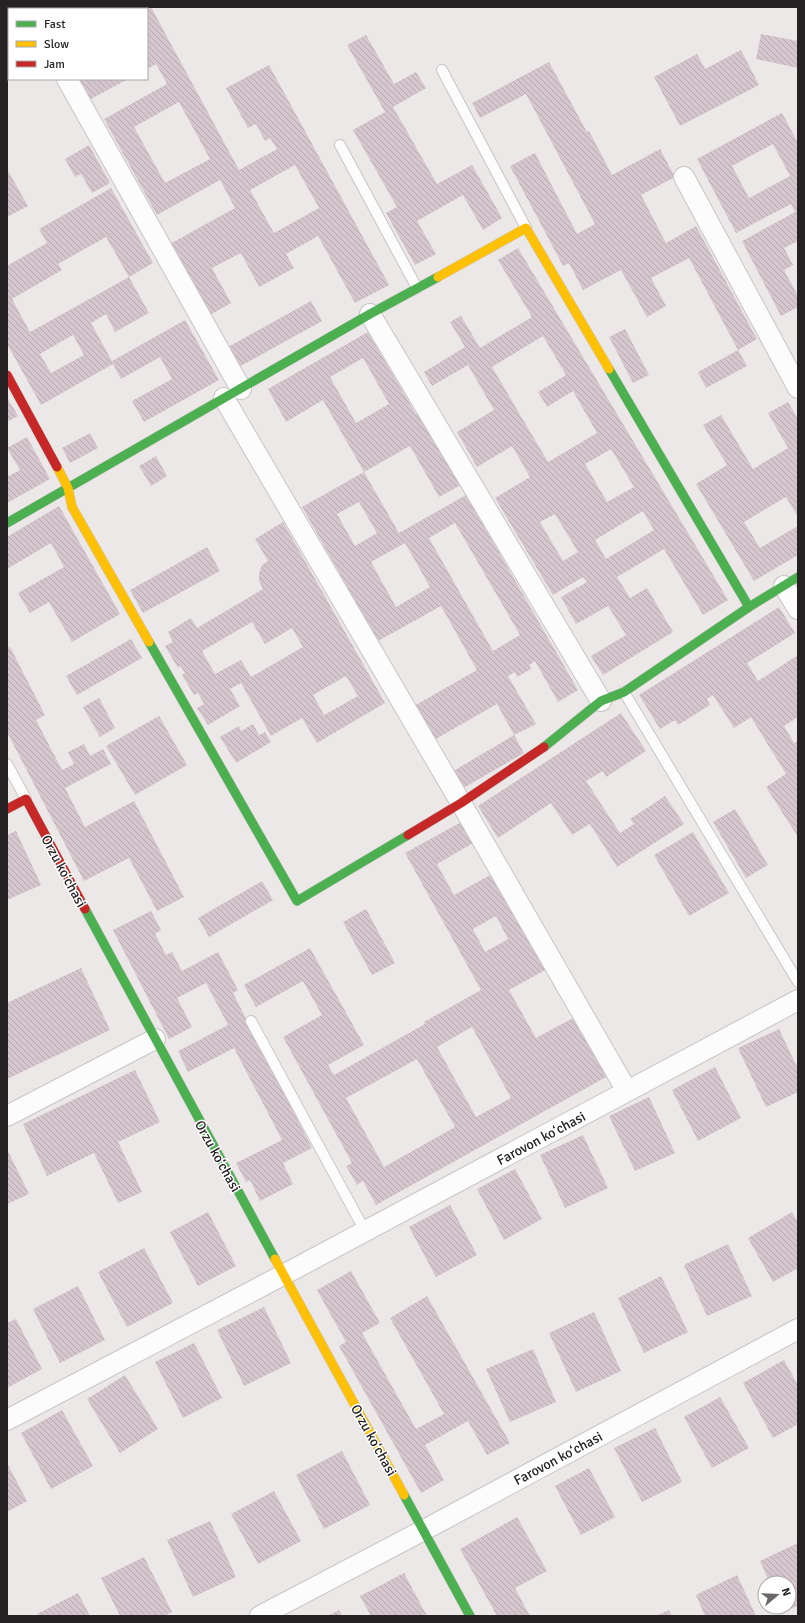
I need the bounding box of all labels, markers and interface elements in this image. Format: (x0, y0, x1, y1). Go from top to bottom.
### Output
legend (8, 8, 148, 80)
text: Fast (44, 17, 65, 32)
text: Slow (44, 37, 69, 52)
text: Jam (44, 57, 65, 72)
street label: Orzu koʻchasi (37, 832, 90, 910)
street label: Farovon koʻchasi (494, 1108, 588, 1169)
street label: Orzu koʻchasi (191, 1117, 244, 1195)
street label: Orzu koʻchasi (347, 1401, 400, 1479)
street label: Farovon koʻchasi (511, 1428, 605, 1489)
north arrow (757, 1575, 797, 1615)
text: N (779, 1586, 793, 1598)

